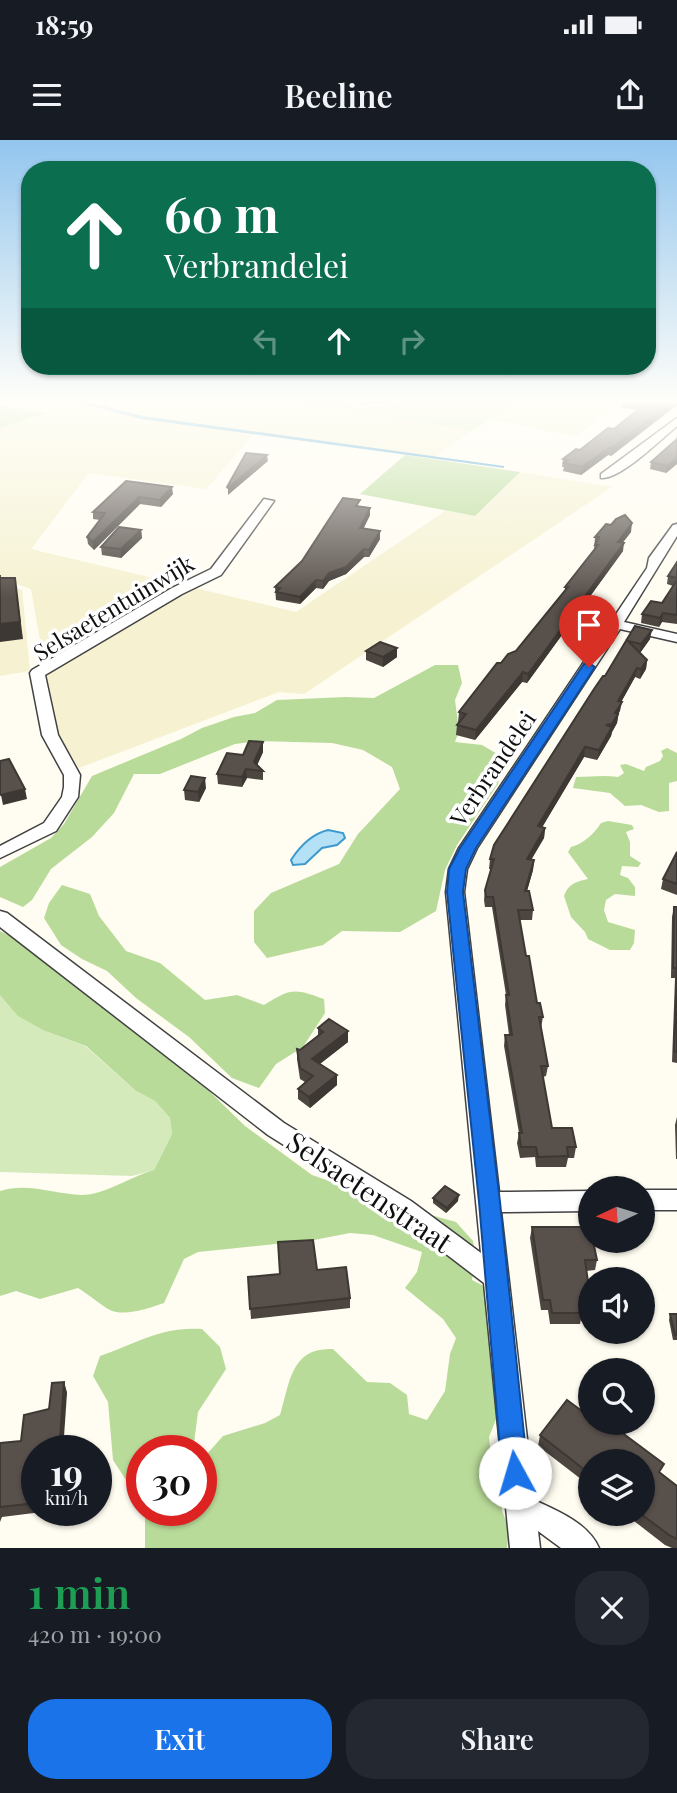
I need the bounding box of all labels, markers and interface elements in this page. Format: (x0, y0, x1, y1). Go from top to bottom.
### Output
text: 18:59 (35, 7, 93, 42)
text: Beeline (284, 73, 393, 116)
icon: menu (28, 76, 66, 114)
icon: share (611, 76, 649, 114)
text: 60 m (164, 180, 279, 245)
icon: ahead (49, 189, 140, 280)
text: Verbrandelei (164, 243, 349, 286)
icon: left (247, 322, 285, 360)
icon: ahead (320, 322, 358, 360)
icon: right (393, 322, 431, 360)
street label: Selsaetentuinwijk (27, 547, 200, 667)
pin (559, 595, 619, 667)
icon: arrive (570, 606, 608, 644)
street label: Verbrandelei (442, 704, 542, 832)
street label: Selsaetenstraat (280, 1122, 461, 1260)
north arrow (578, 1176, 654, 1253)
map controls (578, 1176, 655, 1526)
button: sound (578, 1267, 655, 1344)
button: search (578, 1358, 655, 1435)
speed limit sign: 30 (126, 1435, 217, 1526)
position arrow (478, 1436, 552, 1510)
text: 19 (50, 1448, 83, 1495)
button: layers (578, 1449, 655, 1526)
text: km/h (45, 1486, 88, 1510)
text: 1 min (28, 1564, 130, 1620)
button: close (575, 1571, 649, 1645)
text: 420 m · 19:00 (28, 1618, 162, 1649)
button: Exit (28, 1699, 332, 1779)
button: Share (346, 1699, 649, 1779)

